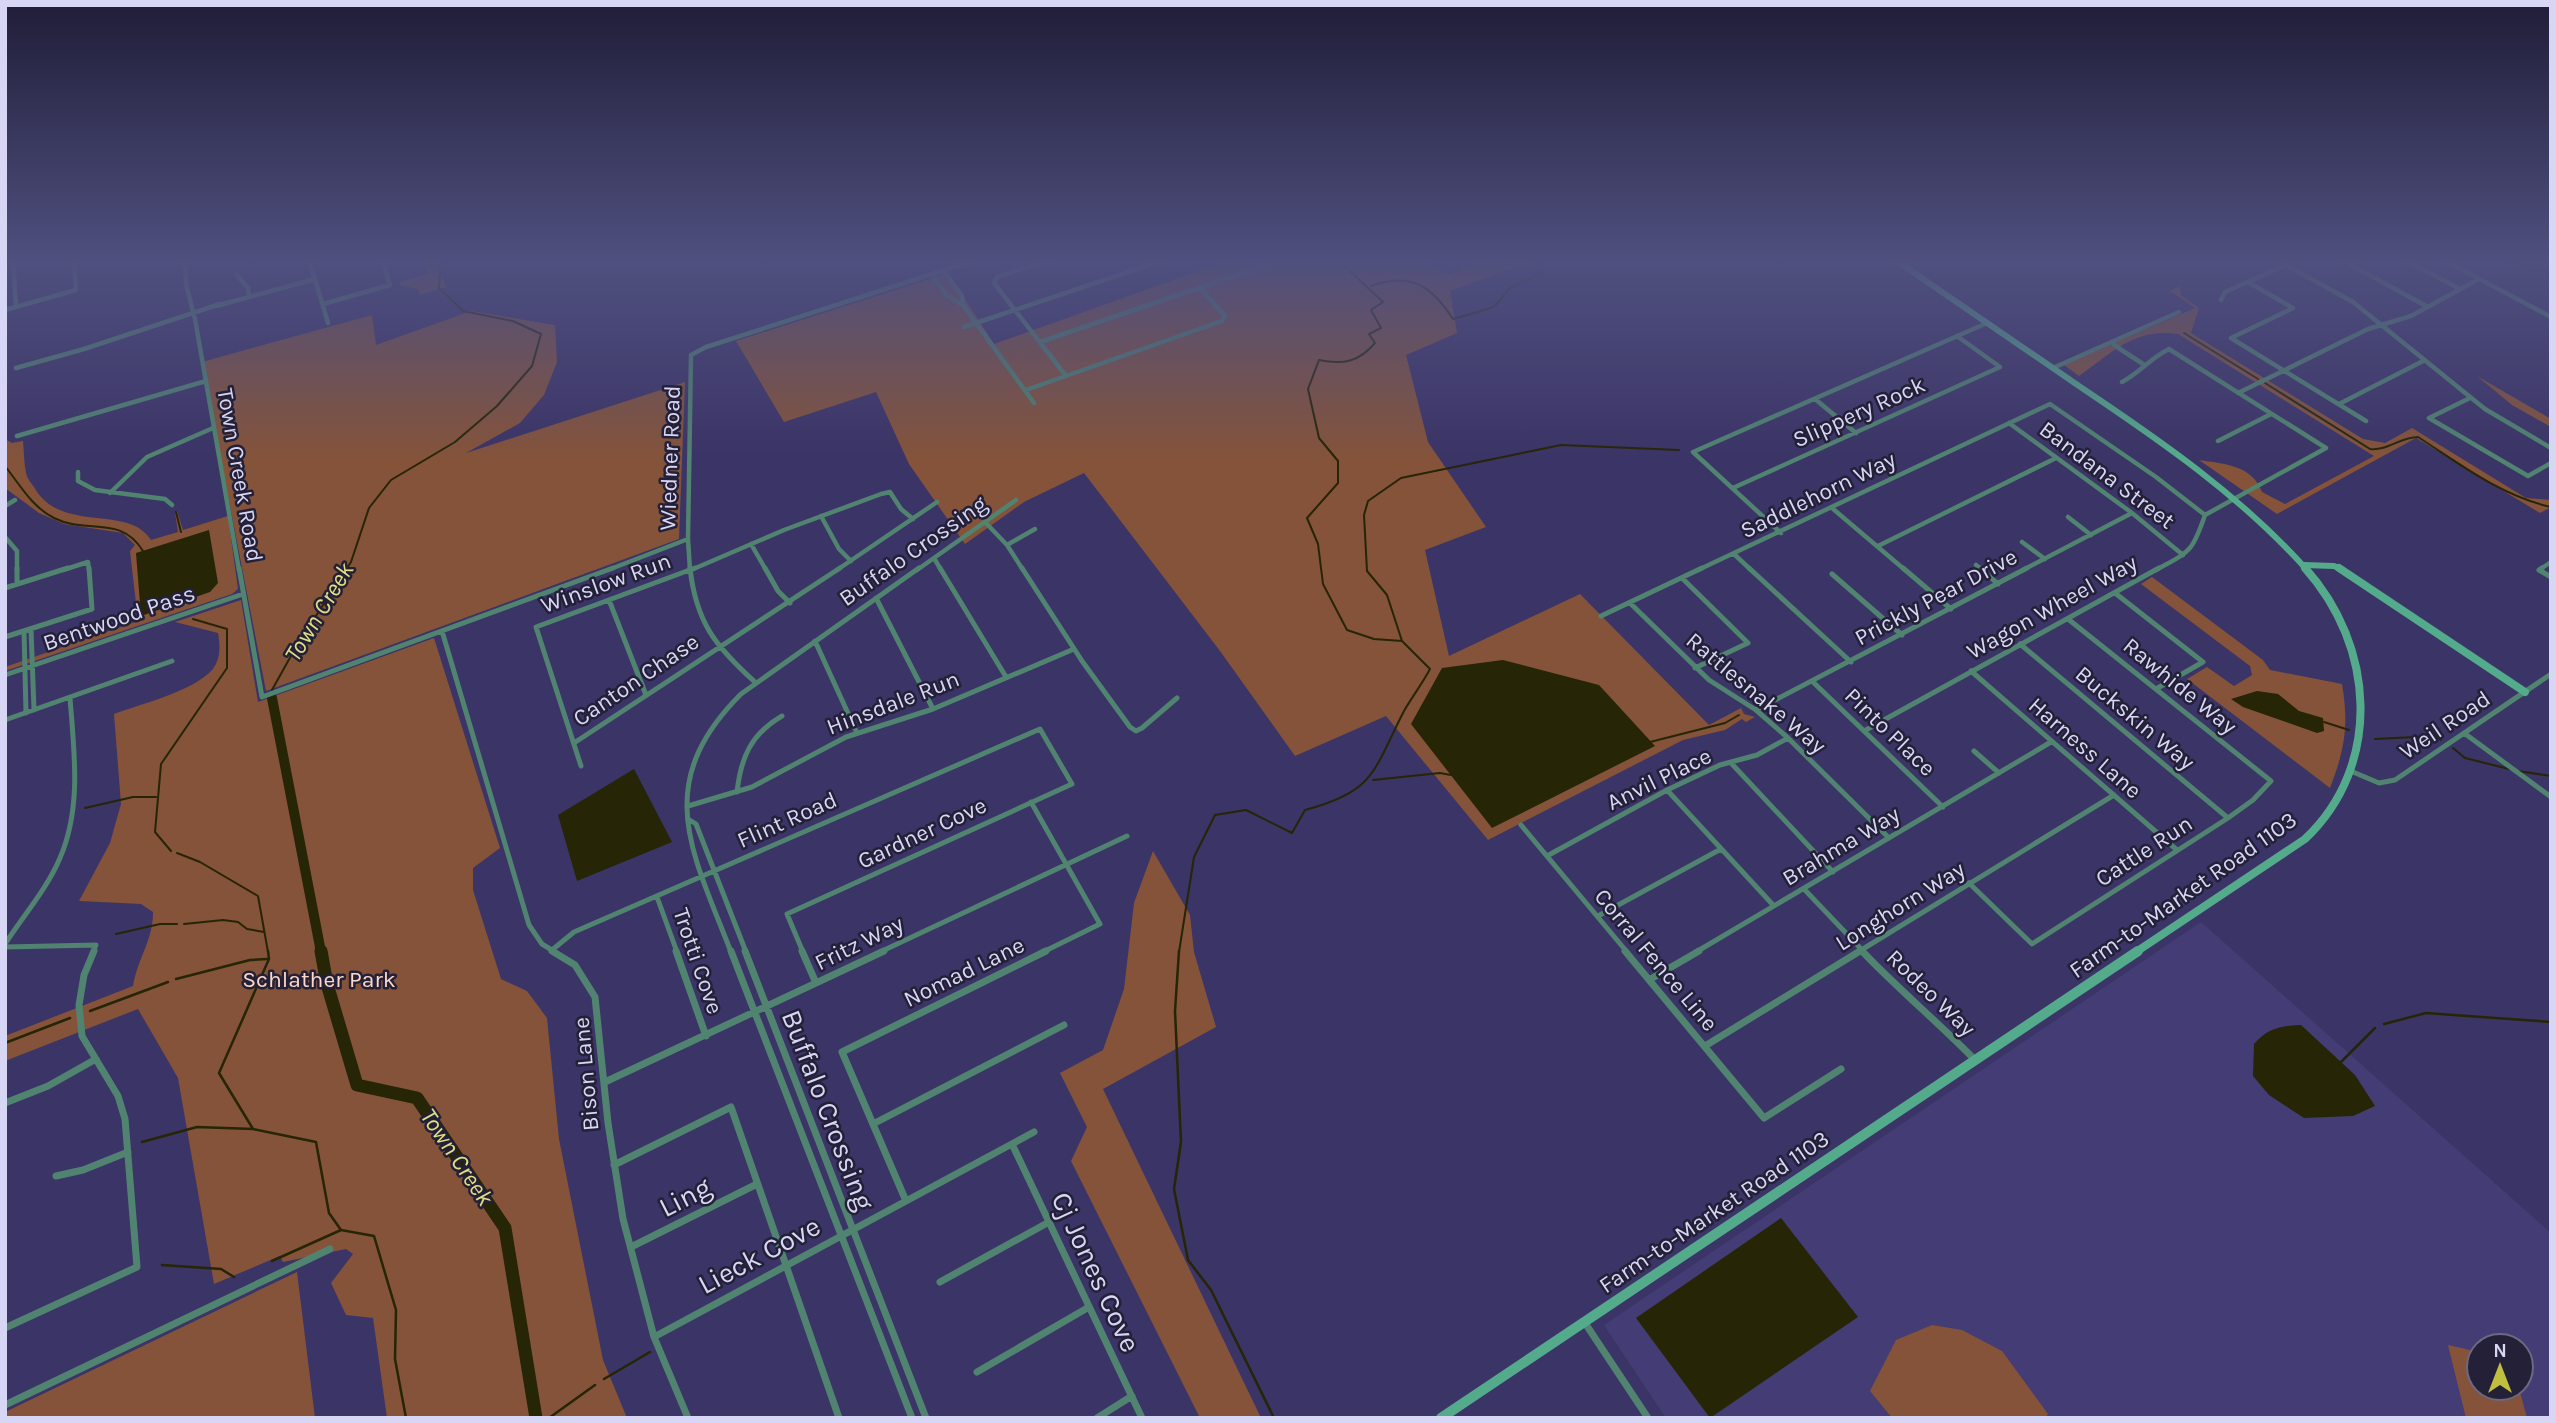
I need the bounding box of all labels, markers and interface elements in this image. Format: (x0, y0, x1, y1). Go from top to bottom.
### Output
street label: Slippery Rock (1789, 371, 1929, 453)
street label: Wiedner Road (654, 385, 686, 531)
street label: Town Creek Road (211, 386, 269, 564)
street label: Bandana Street (2034, 415, 2180, 535)
street label: Saddlehorn Way (1736, 446, 1900, 544)
street label: Buffalo Crossing (834, 490, 992, 612)
street label: Prickly Pear Drive (1850, 543, 2022, 651)
street label: Winslow Run (537, 547, 675, 619)
street label: Wagon Wheel Way (1962, 549, 2142, 665)
water label: Town Creek (279, 557, 360, 667)
street label: Bentwood Pass (39, 579, 199, 657)
street label: Rattlesnake Way (1681, 627, 1832, 760)
street label: Canton Chase (568, 628, 704, 732)
street label: Rawhide Way (2118, 632, 2242, 740)
street label: Buckskin Way (2070, 660, 2200, 776)
street label: Hinsdale Run (823, 665, 963, 741)
street label: Pinto Place (1839, 682, 1941, 782)
street label: Weil Road (2395, 685, 2495, 765)
street label: Harness Lane (2023, 692, 2147, 804)
street label: Anvil Place (1602, 742, 1716, 816)
street label: Flint Road (733, 786, 841, 854)
street label: Gardner Cove (853, 791, 991, 875)
street label: Brahma Way (1777, 800, 1905, 892)
street label: Farm-to-Market Road 1103 (2064, 806, 2302, 984)
street label: Cattle Run (2091, 810, 2197, 892)
street label: Longhorn Way (1830, 855, 1970, 957)
street label: Corral Fence Line (1589, 883, 1723, 1037)
street label: Trotti Cove (667, 904, 729, 1018)
street label: Fritz Way (810, 910, 908, 976)
street label: Nomad Lane (899, 931, 1029, 1013)
street label: Rodeo Way (1881, 944, 1981, 1042)
park label: Schlather Park (242, 966, 396, 993)
street label: Buffalo Crossing (775, 1005, 881, 1215)
street label: Bison Lane (568, 1016, 604, 1132)
water label: Town Creek (414, 1103, 500, 1211)
street label: Farm-to-Market Road 1103 (1594, 1125, 1834, 1299)
street label: Ling (653, 1170, 717, 1224)
street label: Cj Jones Cove (1045, 1187, 1147, 1357)
street label: Lieck Cove (692, 1209, 826, 1301)
north arrow (2465, 1332, 2535, 1402)
text: N (2493, 1340, 2507, 1362)

